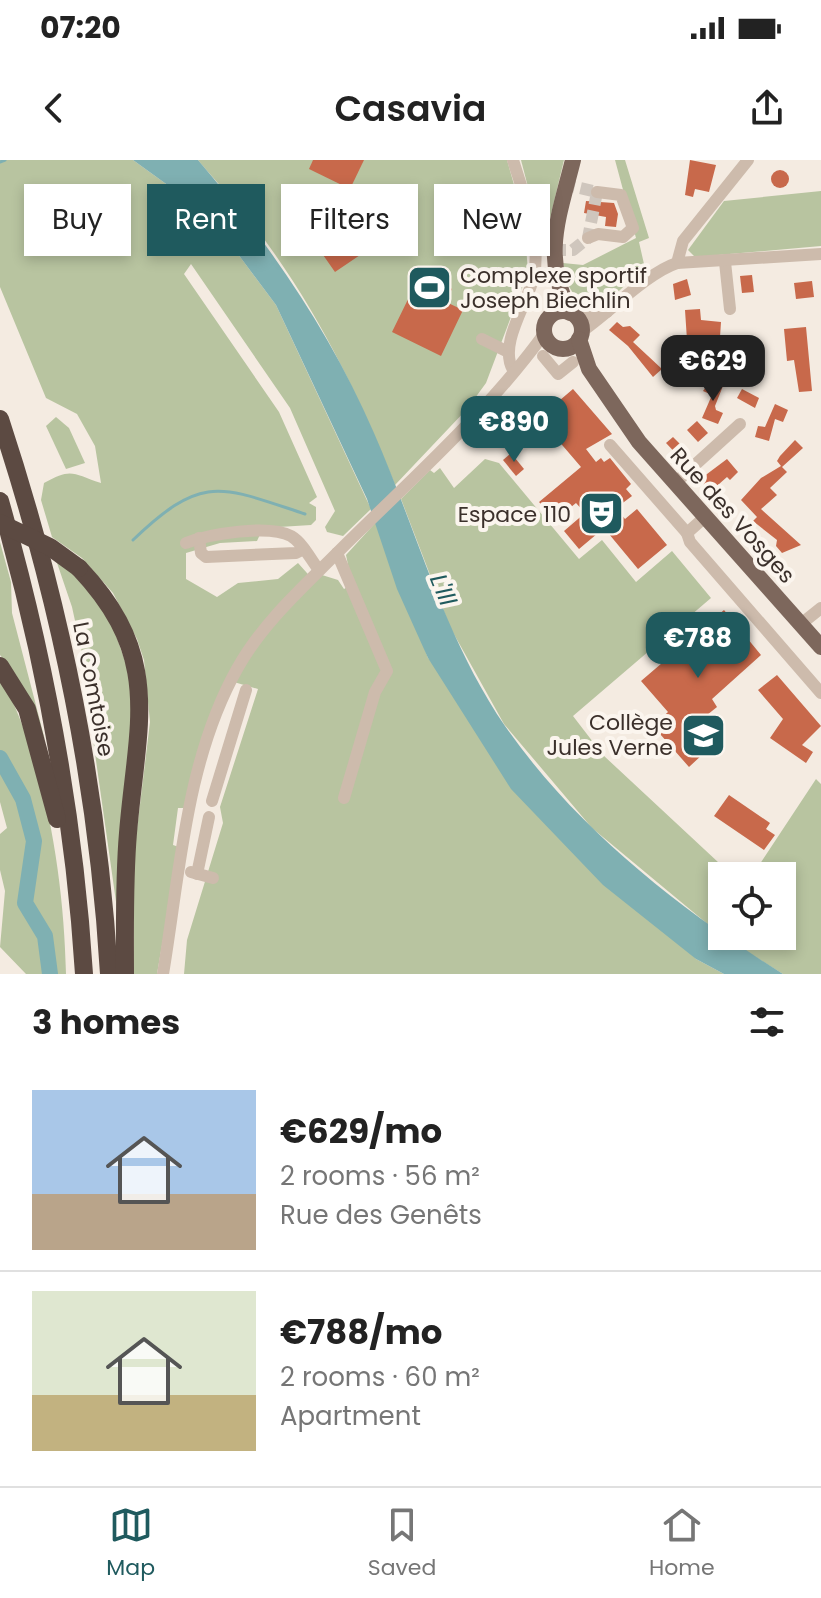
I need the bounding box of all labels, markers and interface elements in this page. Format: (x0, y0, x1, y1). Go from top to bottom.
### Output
text: 07:20 (40, 6, 121, 49)
text: Casavia (334, 83, 487, 134)
icon: back (32, 86, 76, 130)
icon: share (745, 86, 789, 130)
chip: Buy (24, 184, 131, 256)
chip: Rent (147, 184, 265, 256)
chip: Filters (281, 184, 418, 256)
chip: New (434, 184, 550, 256)
place label: Complexe sportif Joseph Biechlin (460, 260, 647, 316)
sports icon: Complexe sportif Joseph Biechlin (405, 264, 453, 312)
pin: €629 (666, 335, 760, 403)
text: €629 (679, 343, 747, 379)
pin: €890 (467, 396, 561, 464)
text: €890 (479, 404, 549, 440)
street label: Rue des Vosges (663, 441, 802, 590)
theatre icon: Espace 110 (578, 490, 626, 538)
place label: Espace 110 (458, 499, 571, 530)
water label: L'Ill (422, 569, 465, 611)
pin: €788 (651, 612, 745, 680)
street label: La Comtoise (65, 619, 122, 759)
text: €788 (664, 620, 732, 656)
place label: Collège Jules Verne (546, 707, 673, 763)
school or university icon: Collège Jules Verne (680, 711, 728, 759)
map controls (708, 862, 796, 950)
button: locate (708, 862, 796, 950)
text: 3 homes (32, 998, 180, 1046)
icon: filters (745, 1000, 789, 1044)
text: €629/mo (280, 1107, 442, 1155)
icon: home (96, 1122, 192, 1218)
text: 2 rooms · 56 m² (280, 1158, 480, 1194)
text: Rue des Genêts (280, 1197, 482, 1233)
text: €788/mo (280, 1308, 442, 1356)
icon: home (96, 1323, 192, 1419)
text: 2 rooms · 60 m² (280, 1359, 480, 1395)
text: Apartment (280, 1398, 421, 1434)
tab: Map (106, 1503, 155, 1584)
tab: Saved (368, 1503, 436, 1584)
tab: Home (649, 1503, 715, 1584)

